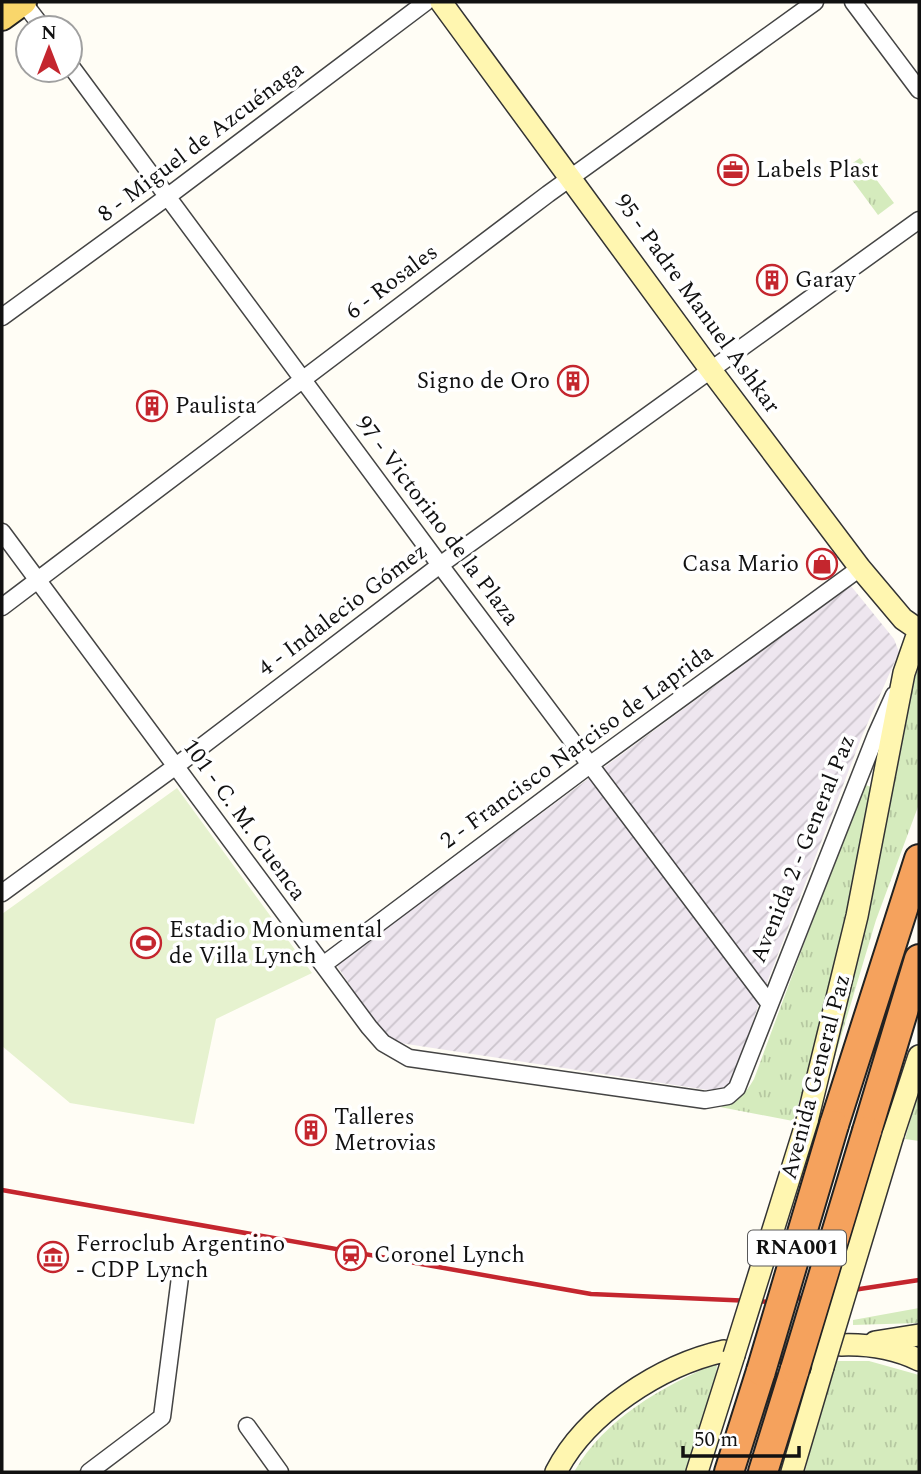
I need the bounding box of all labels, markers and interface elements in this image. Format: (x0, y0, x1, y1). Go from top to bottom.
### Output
north arrow (14, 14, 84, 84)
text: N (41, 19, 57, 48)
street label: 8 - Miguel de Azcuénaga (90, 53, 312, 231)
office icon: Labels Plast (716, 153, 750, 187)
place label: Labels Plast (756, 153, 879, 188)
street label: 95 - Padre Manuel Ashkar (605, 187, 789, 421)
street label: 6 - Rosales (338, 235, 446, 329)
building icon: Garay (755, 263, 789, 297)
place label: Garay (795, 263, 856, 298)
place label: Signo de Oro (417, 364, 550, 399)
building icon: Signo de Oro (556, 364, 590, 398)
building icon: Paulista (135, 389, 169, 423)
place label: Paulista (175, 389, 256, 424)
street label: 97 - Victorino de la Plaza (346, 409, 528, 633)
street label: 4 - Indalecio Gómez (251, 535, 435, 685)
place label: Casa Mario (682, 547, 799, 582)
shop icon: Casa Mario (805, 547, 839, 581)
street label: 2 - Francisco Narciso de Laprida (433, 636, 721, 858)
street label: Avenida 2 - General Paz (741, 730, 865, 968)
street label: 101 - C. M. Cuenca (173, 732, 315, 908)
place label: Estadio Monumental de Villa Lynch (169, 913, 382, 974)
sports icon: Estadio Monumental de Villa Lynch (129, 926, 163, 960)
street label: Avenida General Paz (772, 970, 860, 1184)
place label: Talleres Metrovias (334, 1100, 437, 1161)
building icon: Talleres Metrovias (294, 1113, 328, 1147)
place label: Ferroclub Argentino - CDP Lynch (76, 1227, 285, 1288)
road number: RNA001 (748, 1230, 846, 1266)
station icon: Coronel Lynch (334, 1238, 368, 1272)
place label: Coronel Lynch (374, 1238, 525, 1273)
museum icon: Ferroclub Argentino - CDP Lynch (36, 1240, 70, 1274)
scale bar (683, 1414, 799, 1458)
text: 50 m (694, 1424, 738, 1456)

